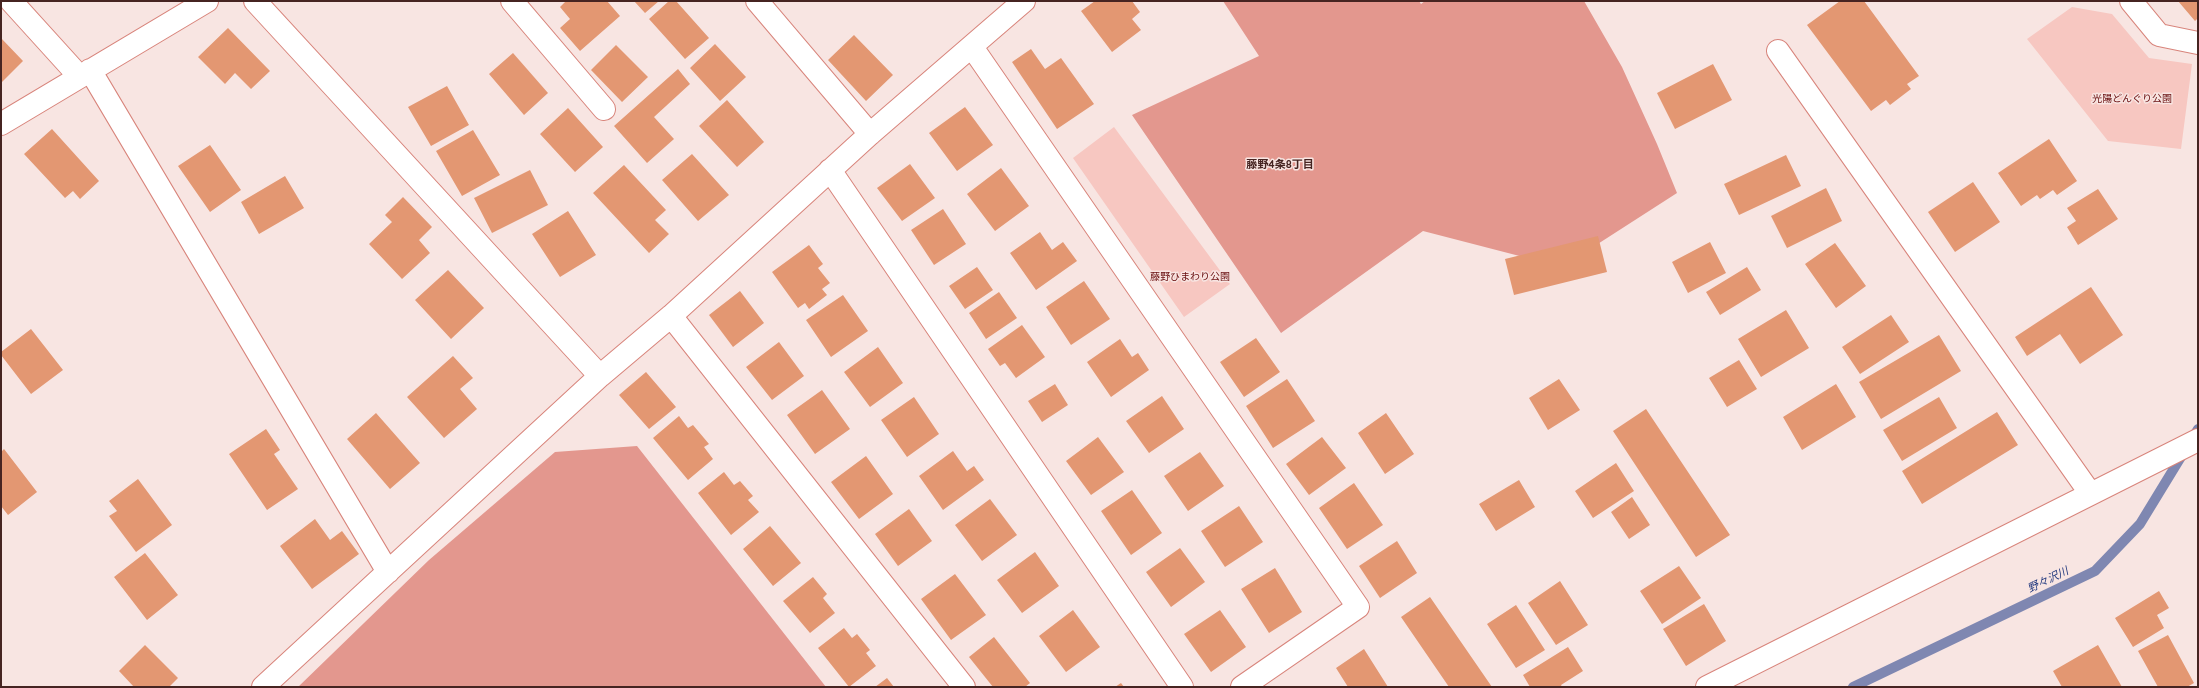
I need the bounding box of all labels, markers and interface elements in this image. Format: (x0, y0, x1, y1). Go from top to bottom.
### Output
park label: 光陽どんぐり公園 (2092, 93, 2172, 105)
district label: 藤野4条8丁目 (1246, 158, 1314, 172)
park label: 藤野ひまわり公園 (1150, 271, 1230, 283)
water label: 野々沢川 (2025, 564, 2071, 596)

